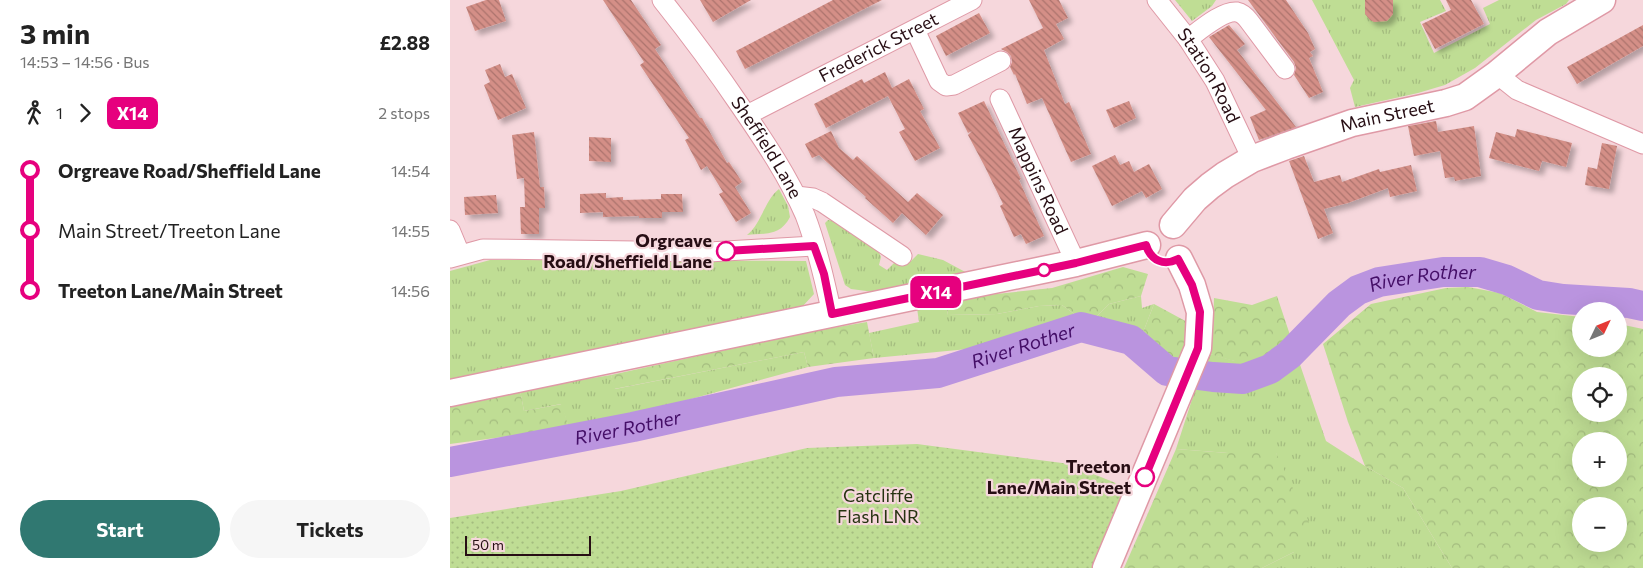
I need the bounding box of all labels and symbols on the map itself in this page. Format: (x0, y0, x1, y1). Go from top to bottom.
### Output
street label: Frederick Street (815, 7, 942, 86)
street label: Station Road (1173, 23, 1245, 126)
street label: Sheffield Lane (727, 92, 807, 202)
street label: Main Street (1337, 94, 1436, 136)
street label: Mappins Road (1004, 123, 1073, 238)
place label: Orgreave Road/Sheffield Lane (543, 229, 712, 272)
marker: Orgreave Road/Sheffield Lane (716, 241, 736, 261)
water label: River Rother (1365, 260, 1477, 296)
unlabelled marker (1037, 263, 1051, 277)
line badge: X14 (907, 276, 965, 308)
north arrow (1572, 302, 1628, 358)
water label: River Rother (968, 317, 1079, 373)
water label: River Rother (573, 404, 684, 449)
place label: Treeton Lane/Main Street (987, 455, 1131, 498)
marker: Treeton Lane/Main Street (1135, 467, 1155, 487)
park label: Catcliffe Flash LNR (837, 484, 919, 527)
scale bar (465, 533, 591, 556)

